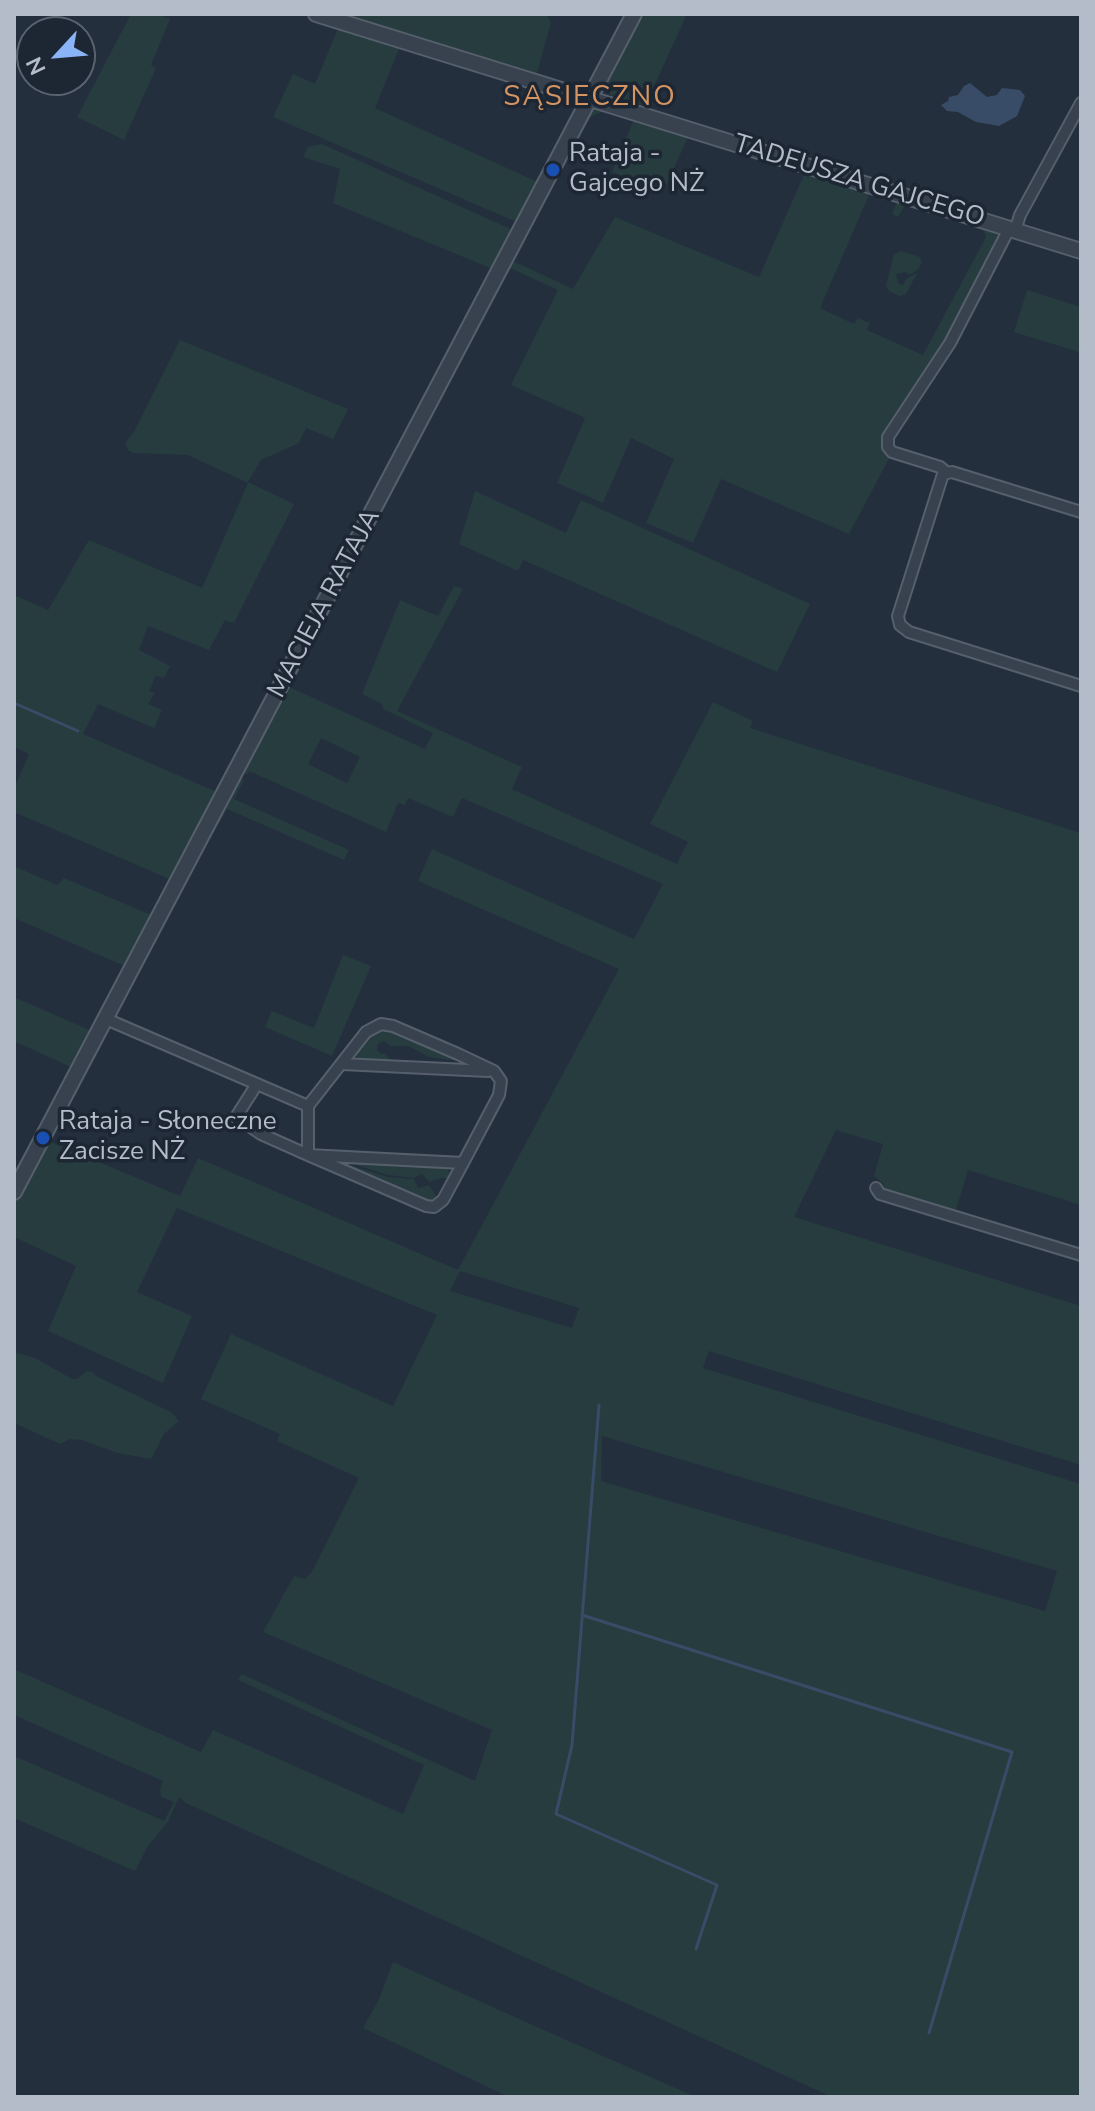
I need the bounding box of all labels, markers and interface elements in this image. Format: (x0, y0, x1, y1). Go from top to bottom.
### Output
north arrow (16, 16, 96, 96)
text: N (19, 52, 53, 80)
district label: SĄSIECZNO (503, 81, 677, 115)
street label: TADEUSZA GAJCEGO (730, 129, 988, 235)
place label: Rataja - Gajcego NŻ (569, 139, 704, 200)
marker: Rataja - Gajcego NŻ (544, 161, 562, 179)
street label: MACIEJA RATAJA (262, 504, 388, 704)
place label: Rataja - Słoneczne Zacisze NŻ (59, 1107, 277, 1168)
marker: Rataja - Słoneczne Zacisze NŻ (34, 1129, 52, 1147)

